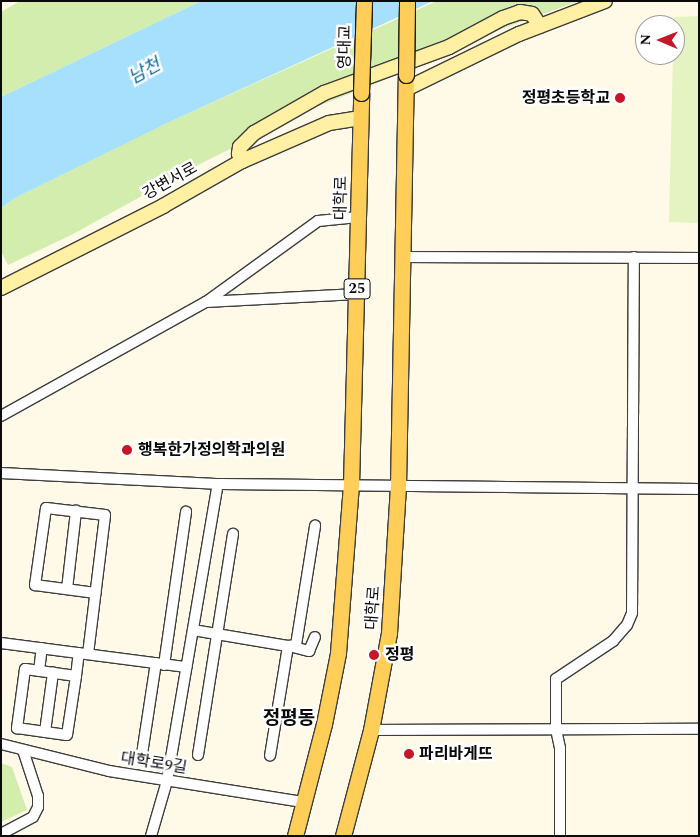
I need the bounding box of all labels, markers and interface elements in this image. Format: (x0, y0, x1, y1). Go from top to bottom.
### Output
north arrow (635, 15, 685, 65)
street label: 영대교 (335, 25, 355, 69)
text: N (635, 34, 656, 46)
water label: 남천 (125, 55, 165, 89)
place label: 정평초등학교 (522, 88, 610, 108)
marker: 정평초등학교 (614, 92, 626, 104)
street label: 강변서로 (140, 158, 200, 204)
street label: 대학로 (331, 176, 351, 220)
road number: 25 (343, 276, 371, 302)
place label: 행복한가정의학과의원 (138, 440, 285, 460)
marker: 행복한가정의학과의원 (120, 443, 134, 457)
street label: 대학로 (362, 585, 384, 631)
place label: 정평 (385, 645, 414, 665)
marker: 정평 (367, 648, 381, 662)
district label: 정평동 (263, 708, 315, 730)
place label: 파리바게뜨 (419, 744, 493, 764)
street label: 대학로9길 (119, 748, 189, 778)
marker: 파리바게뜨 (403, 748, 415, 760)

